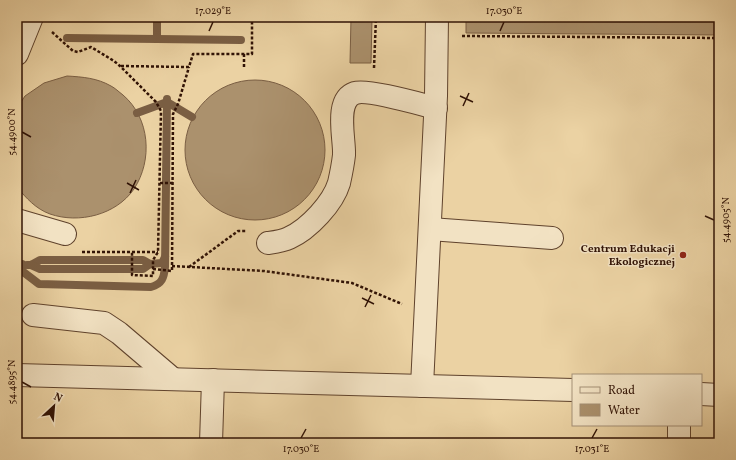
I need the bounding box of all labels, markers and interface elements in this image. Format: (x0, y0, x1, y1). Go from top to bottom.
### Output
text: 17.029°E (195, 4, 231, 18)
text: 17.030°E (486, 4, 522, 18)
text: 54.4900°N (5, 108, 19, 156)
text: 54.4905°N (719, 196, 733, 243)
place label: Centrum Edukacji Ekologicznej (581, 242, 675, 270)
marker: Centrum Edukacji Ekologicznej (678, 250, 688, 260)
text: 54.4895°N (5, 359, 19, 405)
legend (572, 374, 702, 426)
text: Road (608, 383, 635, 399)
north arrow (34, 386, 74, 426)
text: N (51, 390, 65, 407)
text: Water (608, 403, 640, 419)
text: 17.030°E (283, 442, 319, 456)
text: 17.031°E (575, 442, 609, 456)

